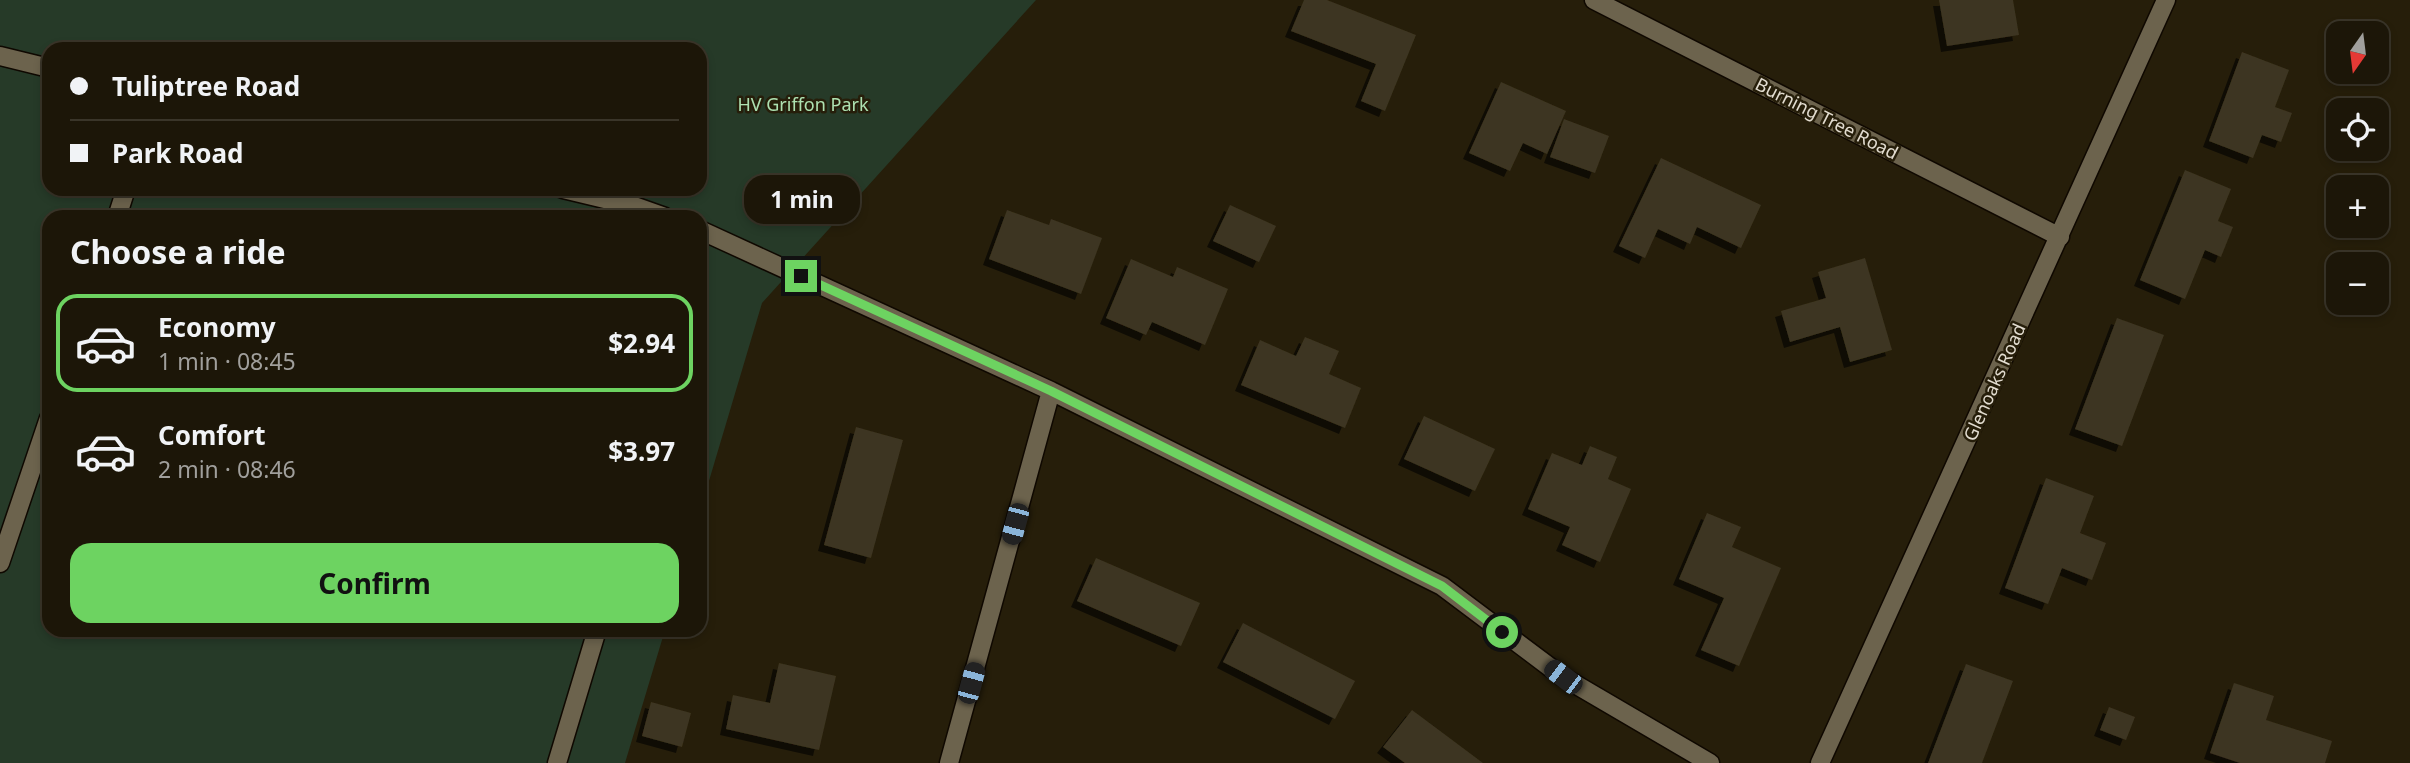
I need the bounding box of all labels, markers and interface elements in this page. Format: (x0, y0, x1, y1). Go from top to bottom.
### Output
north arrow (2326, 21, 2389, 84)
map controls (2326, 21, 2389, 315)
text: Tuliptree Road (112, 68, 300, 104)
street label: Burning Tree Road (1751, 72, 1903, 164)
park label: HV Griffon Park (737, 92, 869, 116)
button: locate (2326, 98, 2389, 161)
text: Park Road (112, 135, 244, 171)
callout: 1 min (743, 174, 859, 224)
button: + (2326, 175, 2389, 238)
text: 1 min (770, 183, 834, 215)
text: Choose a ride (70, 230, 286, 273)
button: − (2326, 252, 2389, 315)
route end (785, 260, 817, 292)
text: Economy (158, 309, 276, 345)
icon: car (74, 312, 137, 375)
street label: Glenoaks Road (1957, 319, 2031, 445)
text: $2.94 (608, 325, 675, 361)
text: 1 min · 08:45 (158, 345, 296, 377)
text: Comfort (158, 417, 266, 453)
icon: car (74, 420, 137, 483)
text: $3.97 (608, 433, 675, 469)
text: 2 min · 08:46 (158, 453, 296, 485)
car (1000, 501, 1031, 547)
button: Confirm (70, 543, 679, 623)
route start (1486, 616, 1518, 648)
car (1540, 656, 1587, 698)
car (956, 660, 987, 706)

